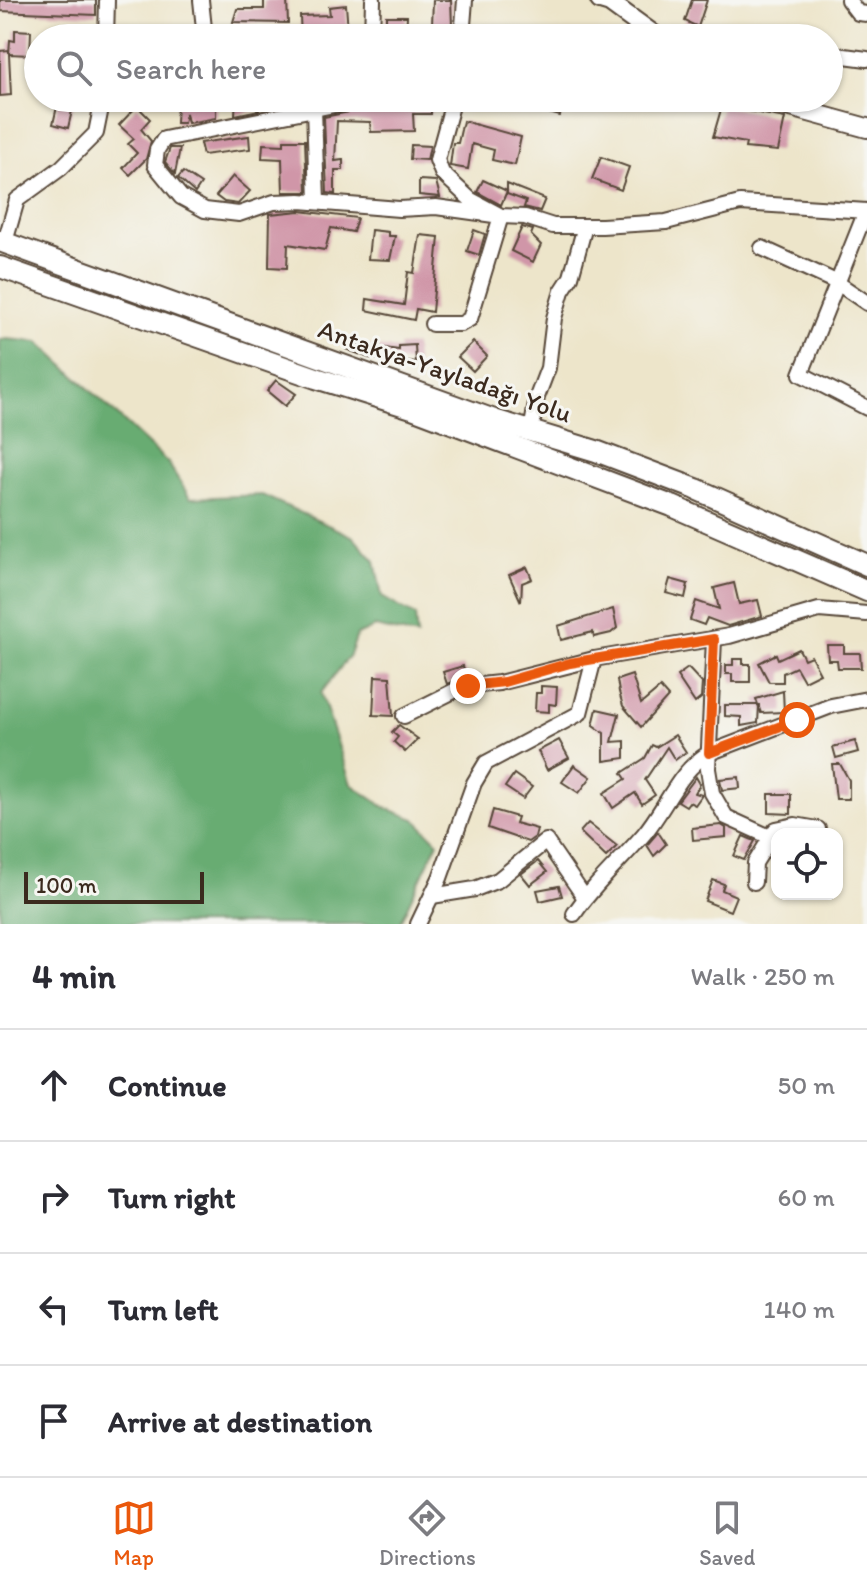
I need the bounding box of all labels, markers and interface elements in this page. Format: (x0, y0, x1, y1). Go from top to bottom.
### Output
search box (24, 24, 843, 112)
icon: search (52, 46, 96, 90)
text: Search here (116, 50, 266, 87)
street label: Antakya-Yayladağı Yolu (314, 313, 576, 429)
route end (450, 668, 486, 704)
route start (779, 702, 815, 738)
map controls (771, 828, 843, 900)
button: locate (771, 828, 843, 900)
scale bar (24, 868, 204, 904)
text: 100 m (36, 872, 97, 899)
text: 4 min (32, 956, 116, 997)
text: Walk · 250 m (691, 960, 835, 992)
icon: ahead (32, 1063, 76, 1107)
text: Continue (108, 1067, 227, 1104)
text: 50 m (778, 1069, 835, 1101)
icon: right (32, 1175, 76, 1219)
text: Turn right (108, 1179, 236, 1216)
text: 60 m (778, 1181, 835, 1213)
icon: left (32, 1287, 76, 1331)
text: Turn left (108, 1291, 219, 1328)
text: 140 m (764, 1293, 835, 1325)
icon: arrive (32, 1399, 76, 1443)
text: Arrive at destination (108, 1403, 372, 1440)
tab: Map (112, 1496, 156, 1571)
tab: Directions (379, 1496, 476, 1571)
tab: Saved (699, 1496, 755, 1571)

